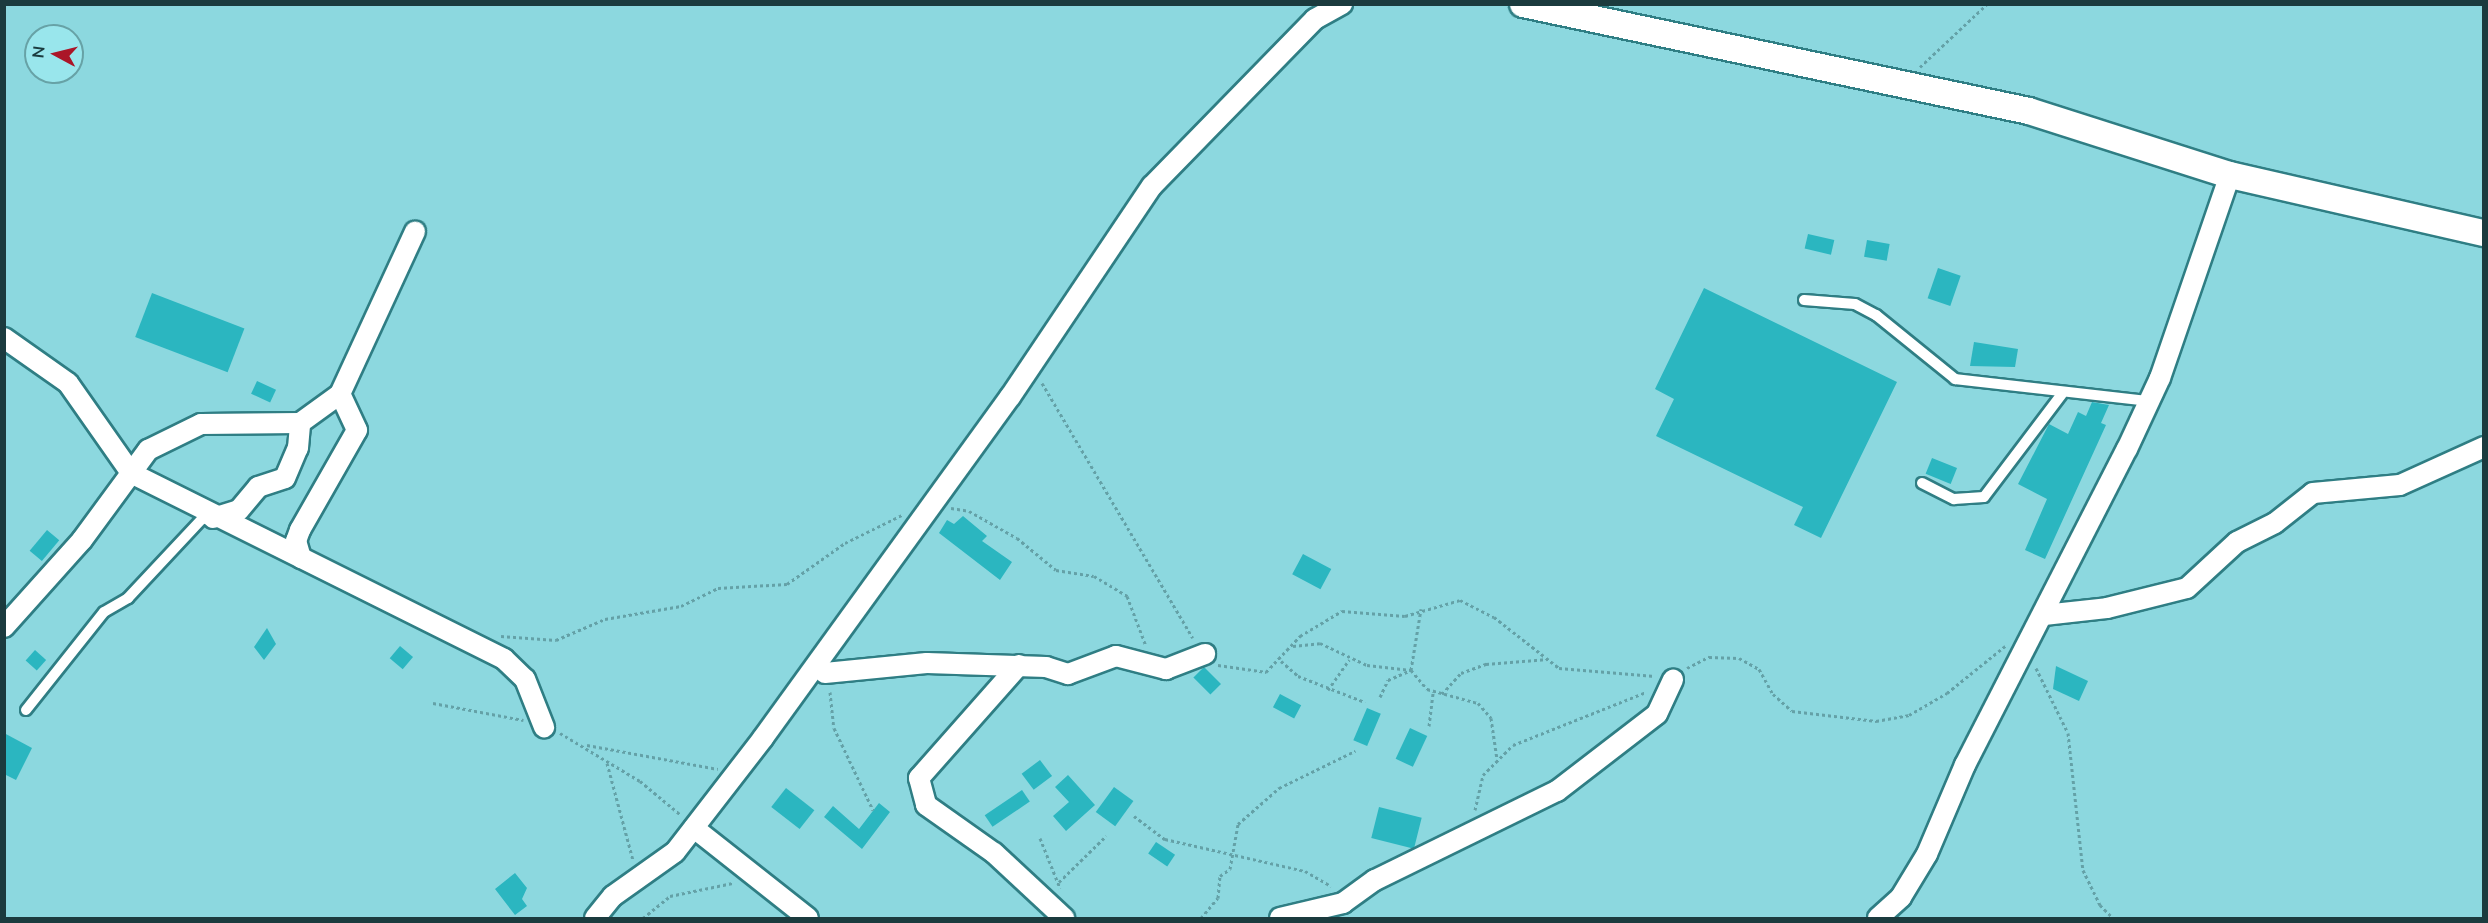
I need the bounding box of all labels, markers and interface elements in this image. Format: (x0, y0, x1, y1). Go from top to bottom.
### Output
north arrow (24, 24, 84, 84)
text: N (27, 45, 49, 59)

